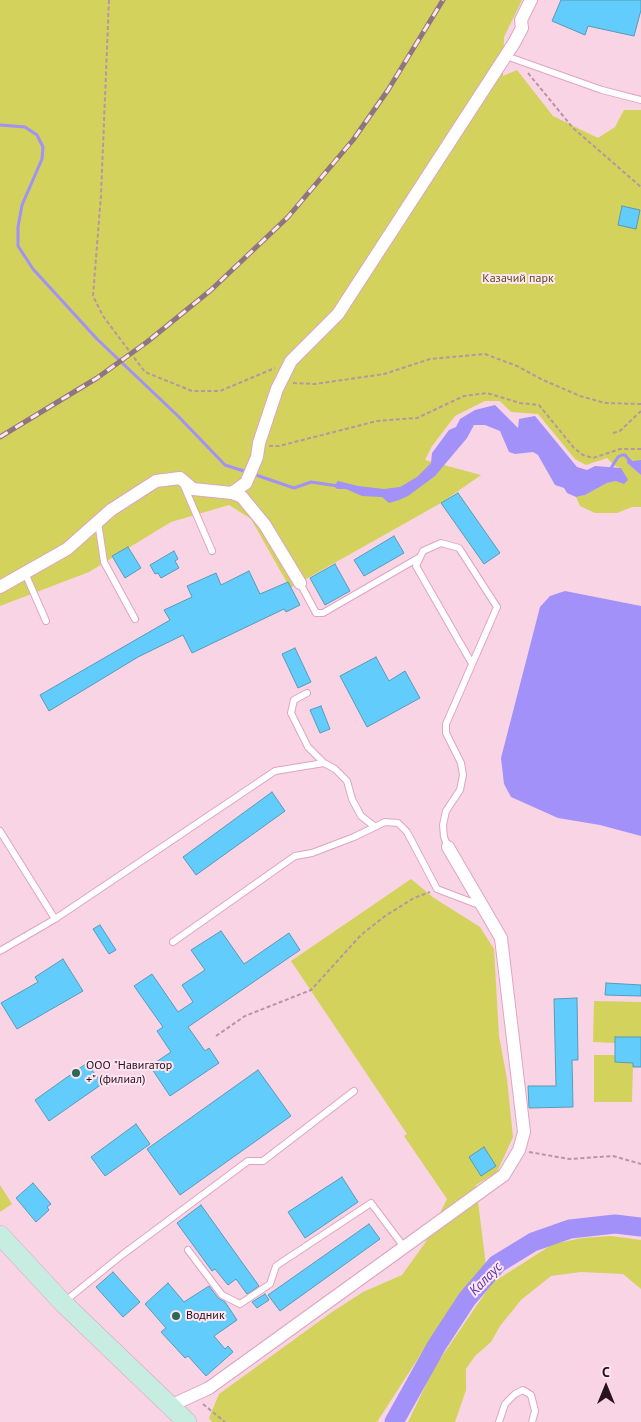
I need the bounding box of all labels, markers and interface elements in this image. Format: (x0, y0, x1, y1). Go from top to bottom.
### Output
park label: Казачий парк (482, 272, 554, 286)
place label: ООО "Навигатор +" (филиал) (86, 1059, 172, 1087)
marker: ООО "Навигатор +" (филиал) (70, 1067, 82, 1079)
water label: Калаус (466, 1259, 506, 1299)
place label: Водник (186, 1309, 225, 1323)
marker: Водник (170, 1310, 182, 1322)
north arrow (581, 1362, 631, 1412)
text: С (602, 1363, 610, 1381)

